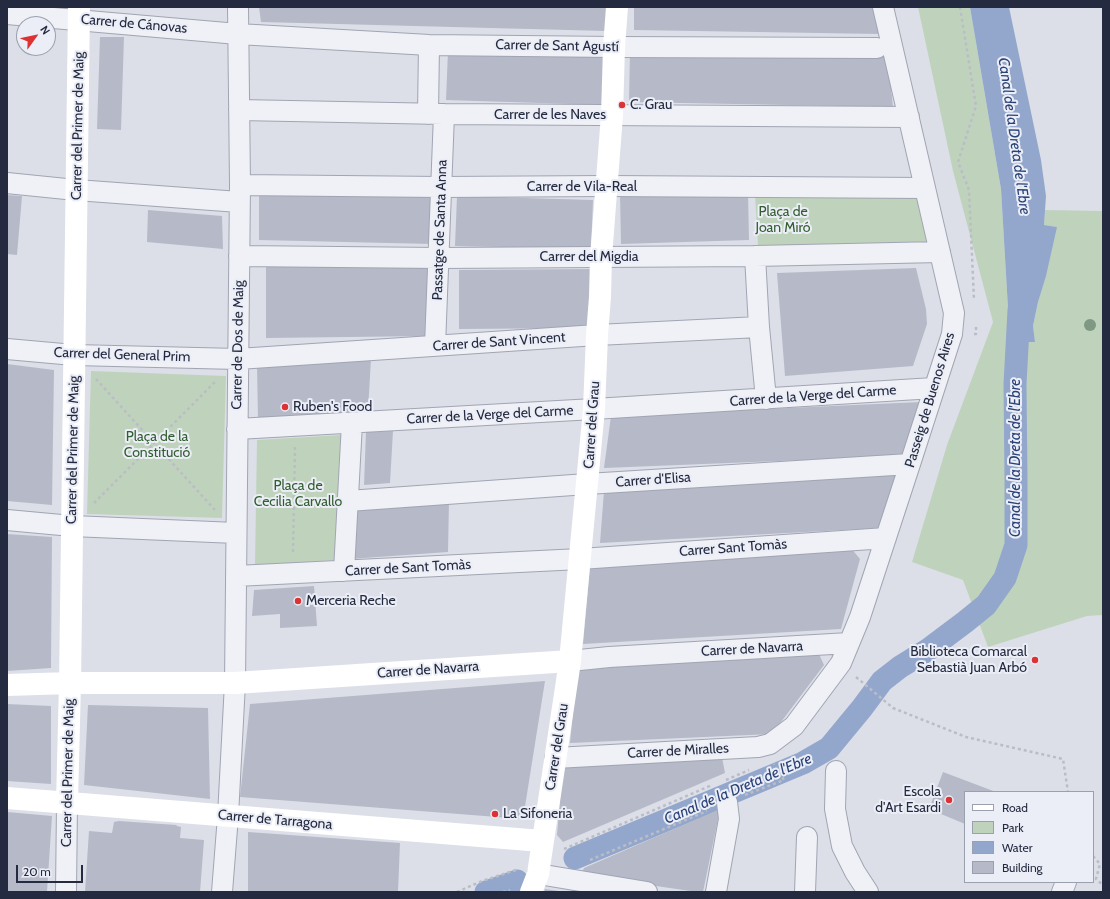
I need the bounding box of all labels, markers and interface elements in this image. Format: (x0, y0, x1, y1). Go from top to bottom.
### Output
street label: Carrer de Cánovas (80, 11, 188, 37)
north arrow (16, 16, 56, 56)
text: N (37, 23, 53, 37)
street label: Carrer de Sant Agustí (495, 37, 619, 55)
street label: Carrer del Primer de Maig (68, 52, 88, 200)
water label: Canal de la Dreta de l'Ebre (994, 56, 1034, 216)
place label: C. Grau (630, 97, 672, 113)
marker: C. Grau (617, 100, 627, 110)
street label: Carrer de les Naves (494, 107, 606, 123)
street label: Passatge de Santa Anna (429, 159, 451, 301)
street label: Carrer de Vila-Real (527, 179, 637, 195)
park label: Plaça de Joan Miró (756, 204, 810, 236)
street label: Carrer del Migdia (540, 249, 638, 265)
street label: Carrer de Dos de Maig (228, 280, 248, 410)
street label: Carrer de Sant Vincent (432, 329, 566, 355)
street label: Passeig de Buenos Aires (901, 330, 959, 470)
street label: Carrer del General Prim (53, 344, 191, 366)
street label: Carrer del Primer de Maig (63, 376, 83, 524)
water label: Canal de la Dreta de l'Ebre (1007, 379, 1025, 537)
street label: Carrer del Grau (581, 381, 603, 469)
street label: Carrer de la Verge del Carme (729, 382, 897, 410)
place label: Ruben's Food (293, 399, 372, 415)
marker: Ruben's Food (280, 402, 290, 412)
street label: Carrer de la Verge del Carme (406, 402, 574, 428)
park label: Plaça de la Constitució (124, 429, 190, 462)
street label: Carrer d'Elisa (615, 469, 691, 491)
park label: Plaça de Cecilia Carvallo (254, 478, 342, 510)
street label: Carrer Sant Tomàs (679, 536, 787, 560)
street label: Carrer de Sant Tomàs (345, 556, 471, 580)
place label: Merceria Reche (306, 593, 396, 609)
marker: Merceria Reche (293, 596, 303, 606)
street label: Carrer de Navarra (701, 638, 803, 660)
place label: Biblioteca Comarcal Sebastià Juan Arbó (910, 644, 1027, 676)
marker: Biblioteca Comarcal Sebastià Juan Arbó (1030, 655, 1040, 665)
street label: Carrer de Navarra (377, 658, 479, 682)
street label: Carrer del Primer de Maig (58, 699, 78, 847)
street label: Carrer del Grau (542, 702, 572, 792)
street label: Carrer de Miralles (627, 740, 729, 762)
water label: Canal de la Dreta de l'Ebre (662, 750, 814, 828)
place label: Escola d'Art Esardi (875, 784, 941, 816)
legend (964, 791, 1094, 883)
marker: Escola d'Art Esardi (944, 795, 954, 805)
text: Road (1002, 800, 1028, 815)
place label: La Sifoneria (503, 806, 572, 822)
street label: Carrer de Tarragona (217, 807, 333, 833)
marker: La Sifoneria (490, 809, 500, 819)
text: Park (1002, 820, 1024, 835)
text: Water (1002, 840, 1032, 855)
scale bar (18, 857, 85, 883)
text: Building (1002, 860, 1043, 875)
text: 20 m (23, 864, 51, 879)

